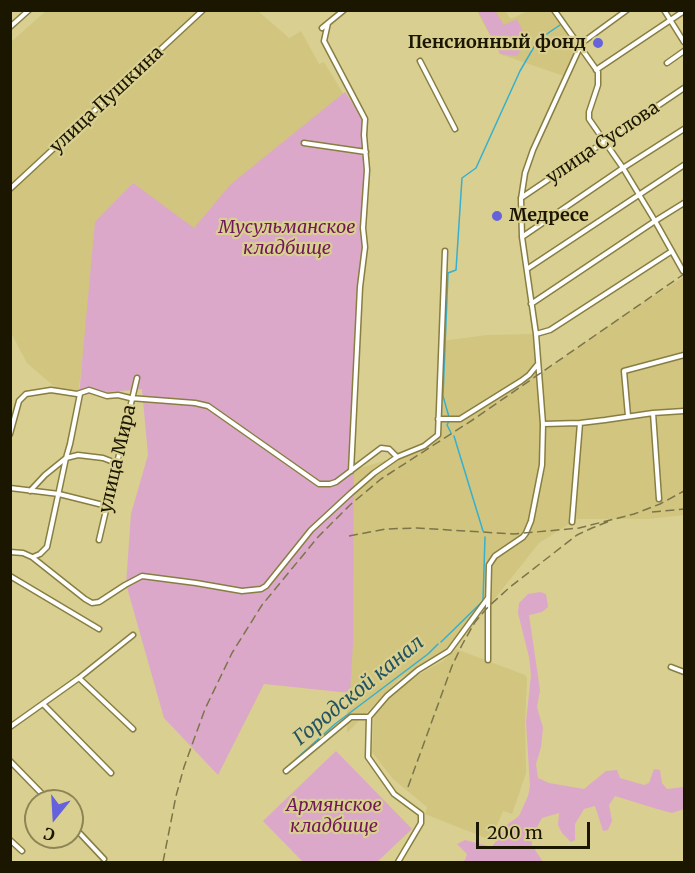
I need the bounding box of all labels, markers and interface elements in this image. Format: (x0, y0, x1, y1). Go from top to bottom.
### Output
place label: Пенсионный фонд (408, 32, 586, 54)
marker: Пенсионный фонд (591, 36, 605, 50)
street label: улица Пушкина (46, 42, 168, 158)
street label: улица Суслова (542, 97, 664, 189)
place label: Медресе (509, 205, 589, 227)
marker: Медресе (490, 209, 504, 223)
park label: Мусульманское кладбище (219, 217, 355, 260)
street label: улица Мира (95, 403, 141, 515)
water label: Городской канал (289, 631, 429, 751)
north arrow (24, 789, 84, 849)
park label: Армянское кладбище (286, 795, 382, 838)
scale bar (479, 810, 593, 848)
text: 200 m (487, 821, 543, 844)
text: С (41, 823, 57, 845)

